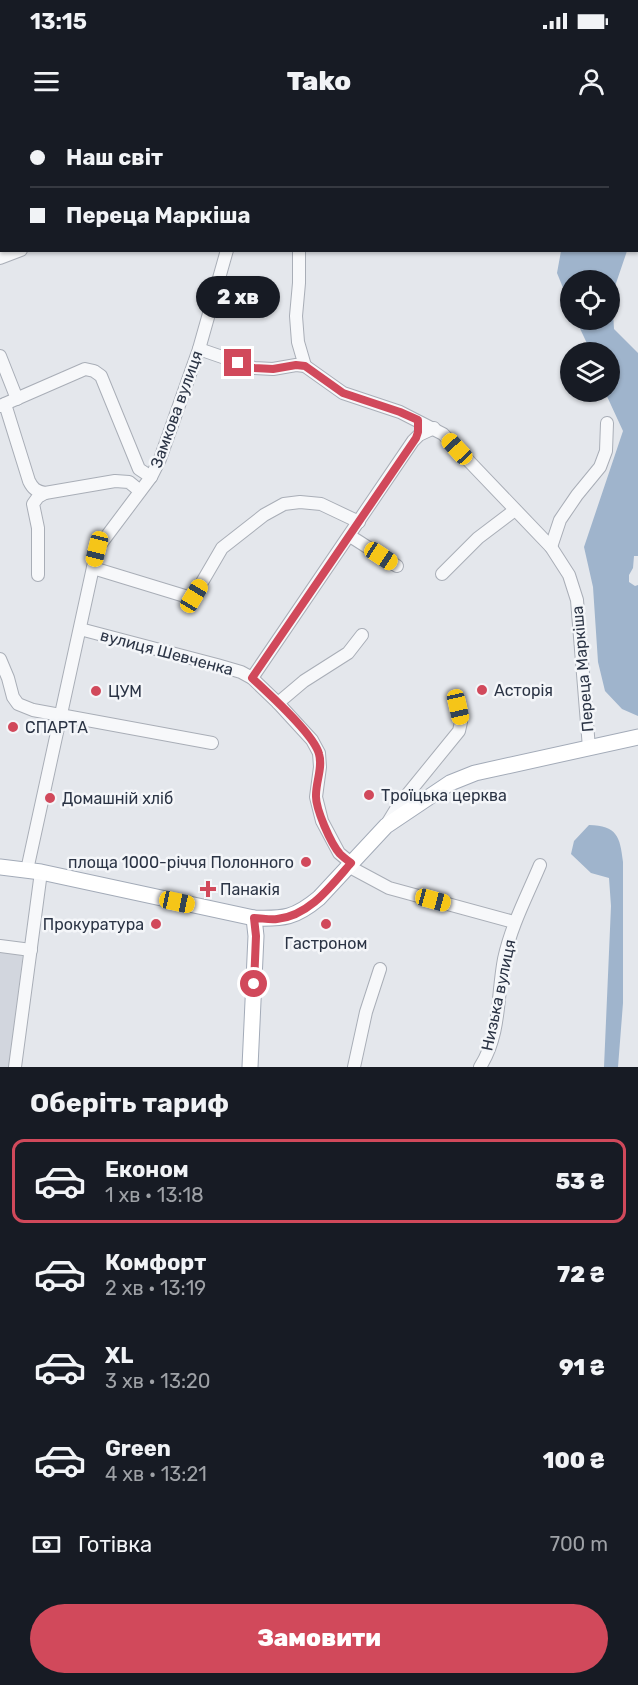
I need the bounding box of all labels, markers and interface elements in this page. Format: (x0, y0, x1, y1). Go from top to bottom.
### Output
text: 13:15 (30, 8, 87, 35)
icon: menu (30, 65, 63, 98)
text: Tako (287, 65, 351, 97)
icon: person (575, 65, 608, 98)
text: Наш світ (66, 144, 163, 171)
text: Переца Маркіша (66, 202, 250, 229)
map controls (560, 270, 620, 402)
button: locate (560, 270, 620, 330)
callout: 2 хв (196, 276, 280, 318)
text: 2 хв (217, 285, 259, 309)
button: layers (560, 342, 620, 402)
street label: Замкова вулиця (146, 348, 207, 471)
route end (224, 349, 251, 376)
car (438, 430, 476, 468)
car (84, 529, 110, 569)
car (361, 539, 401, 573)
car (177, 576, 211, 616)
street label: Переца Маркіша (568, 605, 597, 733)
street label: вулиця Шевченка (98, 626, 235, 679)
place label: Асторія (494, 681, 553, 700)
place label: ЦУМ (108, 682, 142, 701)
marker: Асторія (475, 683, 489, 697)
marker: ЦУМ (89, 684, 103, 698)
car (445, 687, 471, 727)
place label: СПАРТА (25, 718, 88, 737)
marker: СПАРТА (6, 720, 20, 734)
place label: Троїцька церква (381, 786, 507, 805)
marker: Троїцька церква (362, 788, 376, 802)
place label: Домашній хліб (62, 789, 173, 808)
marker: Домашній хліб (43, 791, 57, 805)
place label: площа 1000-річчя Полонного (68, 853, 294, 872)
marker: площа 1000-річчя Полонного (299, 855, 313, 869)
place label: Панакія (220, 880, 280, 899)
marker: Панакія (201, 882, 215, 896)
car (413, 887, 453, 913)
car (158, 889, 196, 915)
place label: Прокуратура (43, 915, 144, 934)
marker: Прокуратура (149, 917, 163, 931)
marker: Гастроном (319, 917, 333, 931)
place label: Гастроном (285, 934, 367, 953)
street label: Низька вулиця (477, 938, 520, 1053)
route start (240, 970, 267, 997)
text: Оберіть тариф (30, 1087, 229, 1119)
icon: car (33, 1154, 87, 1208)
text: Економ (105, 1156, 189, 1183)
text: 53 ₴ (555, 1168, 605, 1195)
text: 1 хв · 13:18 (105, 1183, 204, 1207)
icon: car (33, 1247, 87, 1301)
text: Комфорт (105, 1249, 206, 1276)
text: 72 ₴ (557, 1261, 605, 1288)
text: 2 хв · 13:19 (105, 1276, 206, 1300)
icon: car (33, 1340, 87, 1394)
text: XL (105, 1342, 133, 1369)
text: 91 ₴ (559, 1354, 605, 1381)
text: 3 хв · 13:20 (105, 1369, 210, 1393)
icon: car (33, 1433, 87, 1487)
text: Green (105, 1435, 171, 1462)
text: 100 ₴ (543, 1447, 605, 1474)
text: 4 хв · 13:21 (105, 1462, 207, 1486)
icon: cash (30, 1528, 63, 1561)
text: Готівка (78, 1531, 152, 1558)
text: 700 m (550, 1532, 608, 1556)
button: Замовити (30, 1604, 608, 1673)

